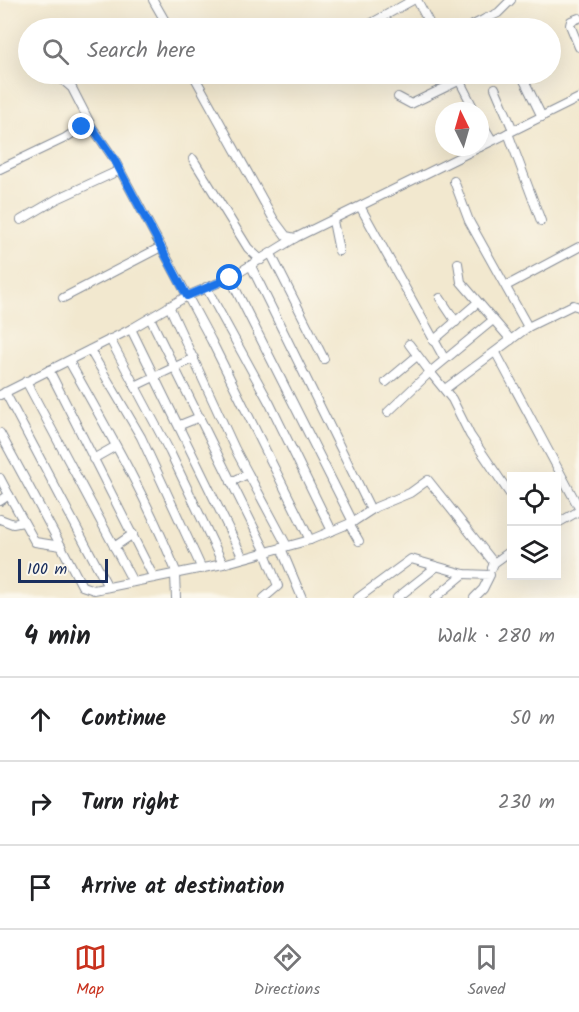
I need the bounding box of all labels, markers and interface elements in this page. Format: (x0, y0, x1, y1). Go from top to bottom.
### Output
search box (18, 18, 561, 84)
text: Search here (87, 34, 195, 69)
icon: search (39, 35, 72, 68)
north arrow (435, 102, 489, 156)
route end (68, 113, 94, 139)
route start (216, 264, 242, 290)
map controls (507, 472, 561, 580)
button: locate (507, 472, 561, 526)
button: layers (507, 526, 561, 580)
scale bar (18, 556, 108, 584)
text: 100 m (27, 557, 67, 582)
text: 4 min (24, 616, 91, 658)
text: Walk · 280 m (437, 621, 555, 653)
text: Continue (81, 702, 166, 737)
icon: ahead (24, 703, 57, 736)
text: 50 m (510, 703, 555, 735)
text: Turn right (81, 786, 179, 821)
icon: right (24, 787, 57, 820)
text: 230 m (498, 787, 555, 819)
text: Arrive at destination (81, 870, 284, 905)
icon: arrive (24, 871, 57, 904)
tab: Map (74, 941, 107, 1002)
tab: Directions (254, 941, 320, 1002)
tab: Saved (467, 941, 505, 1002)

